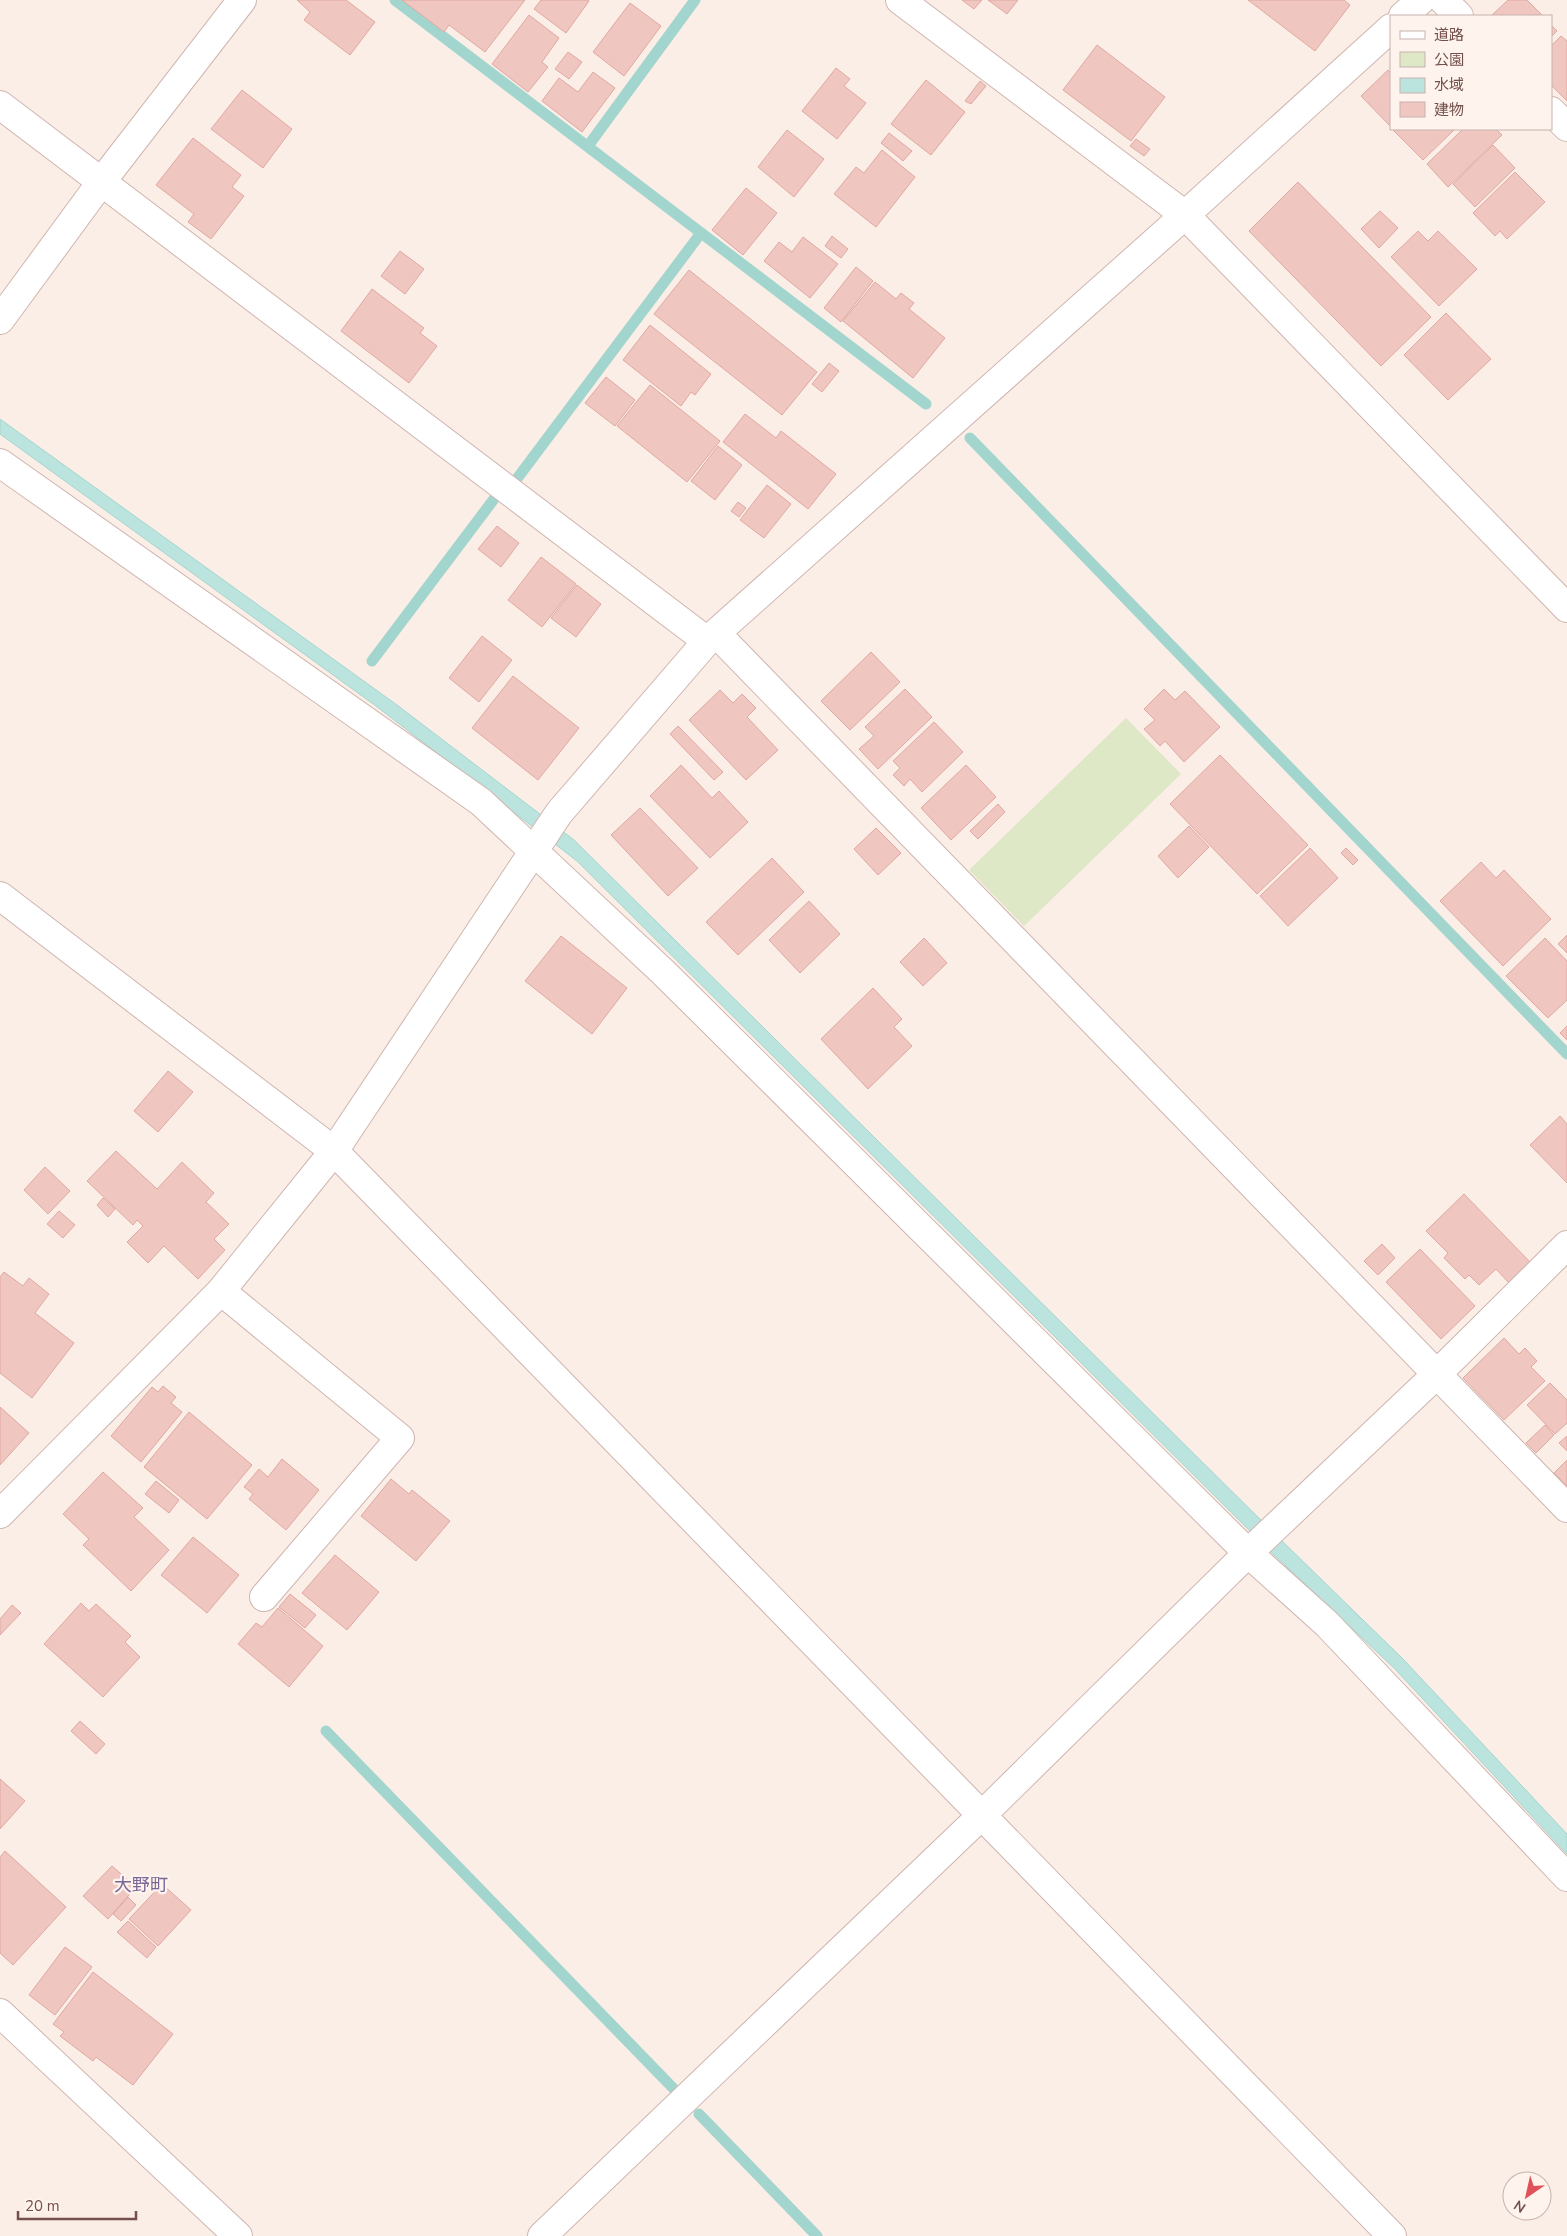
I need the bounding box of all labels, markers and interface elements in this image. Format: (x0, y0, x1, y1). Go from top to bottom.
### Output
legend (1390, 15, 1552, 130)
text: 道路 (1434, 25, 1464, 45)
text: 公園 (1434, 50, 1464, 70)
text: 水域 (1434, 75, 1464, 95)
text: 建物 (1434, 100, 1464, 120)
district label: 大野町 (114, 1873, 168, 1897)
north arrow (1502, 2171, 1552, 2221)
scale bar (18, 2188, 135, 2220)
text: 20 m (25, 2196, 60, 2216)
text: N (1510, 2196, 1530, 2217)

